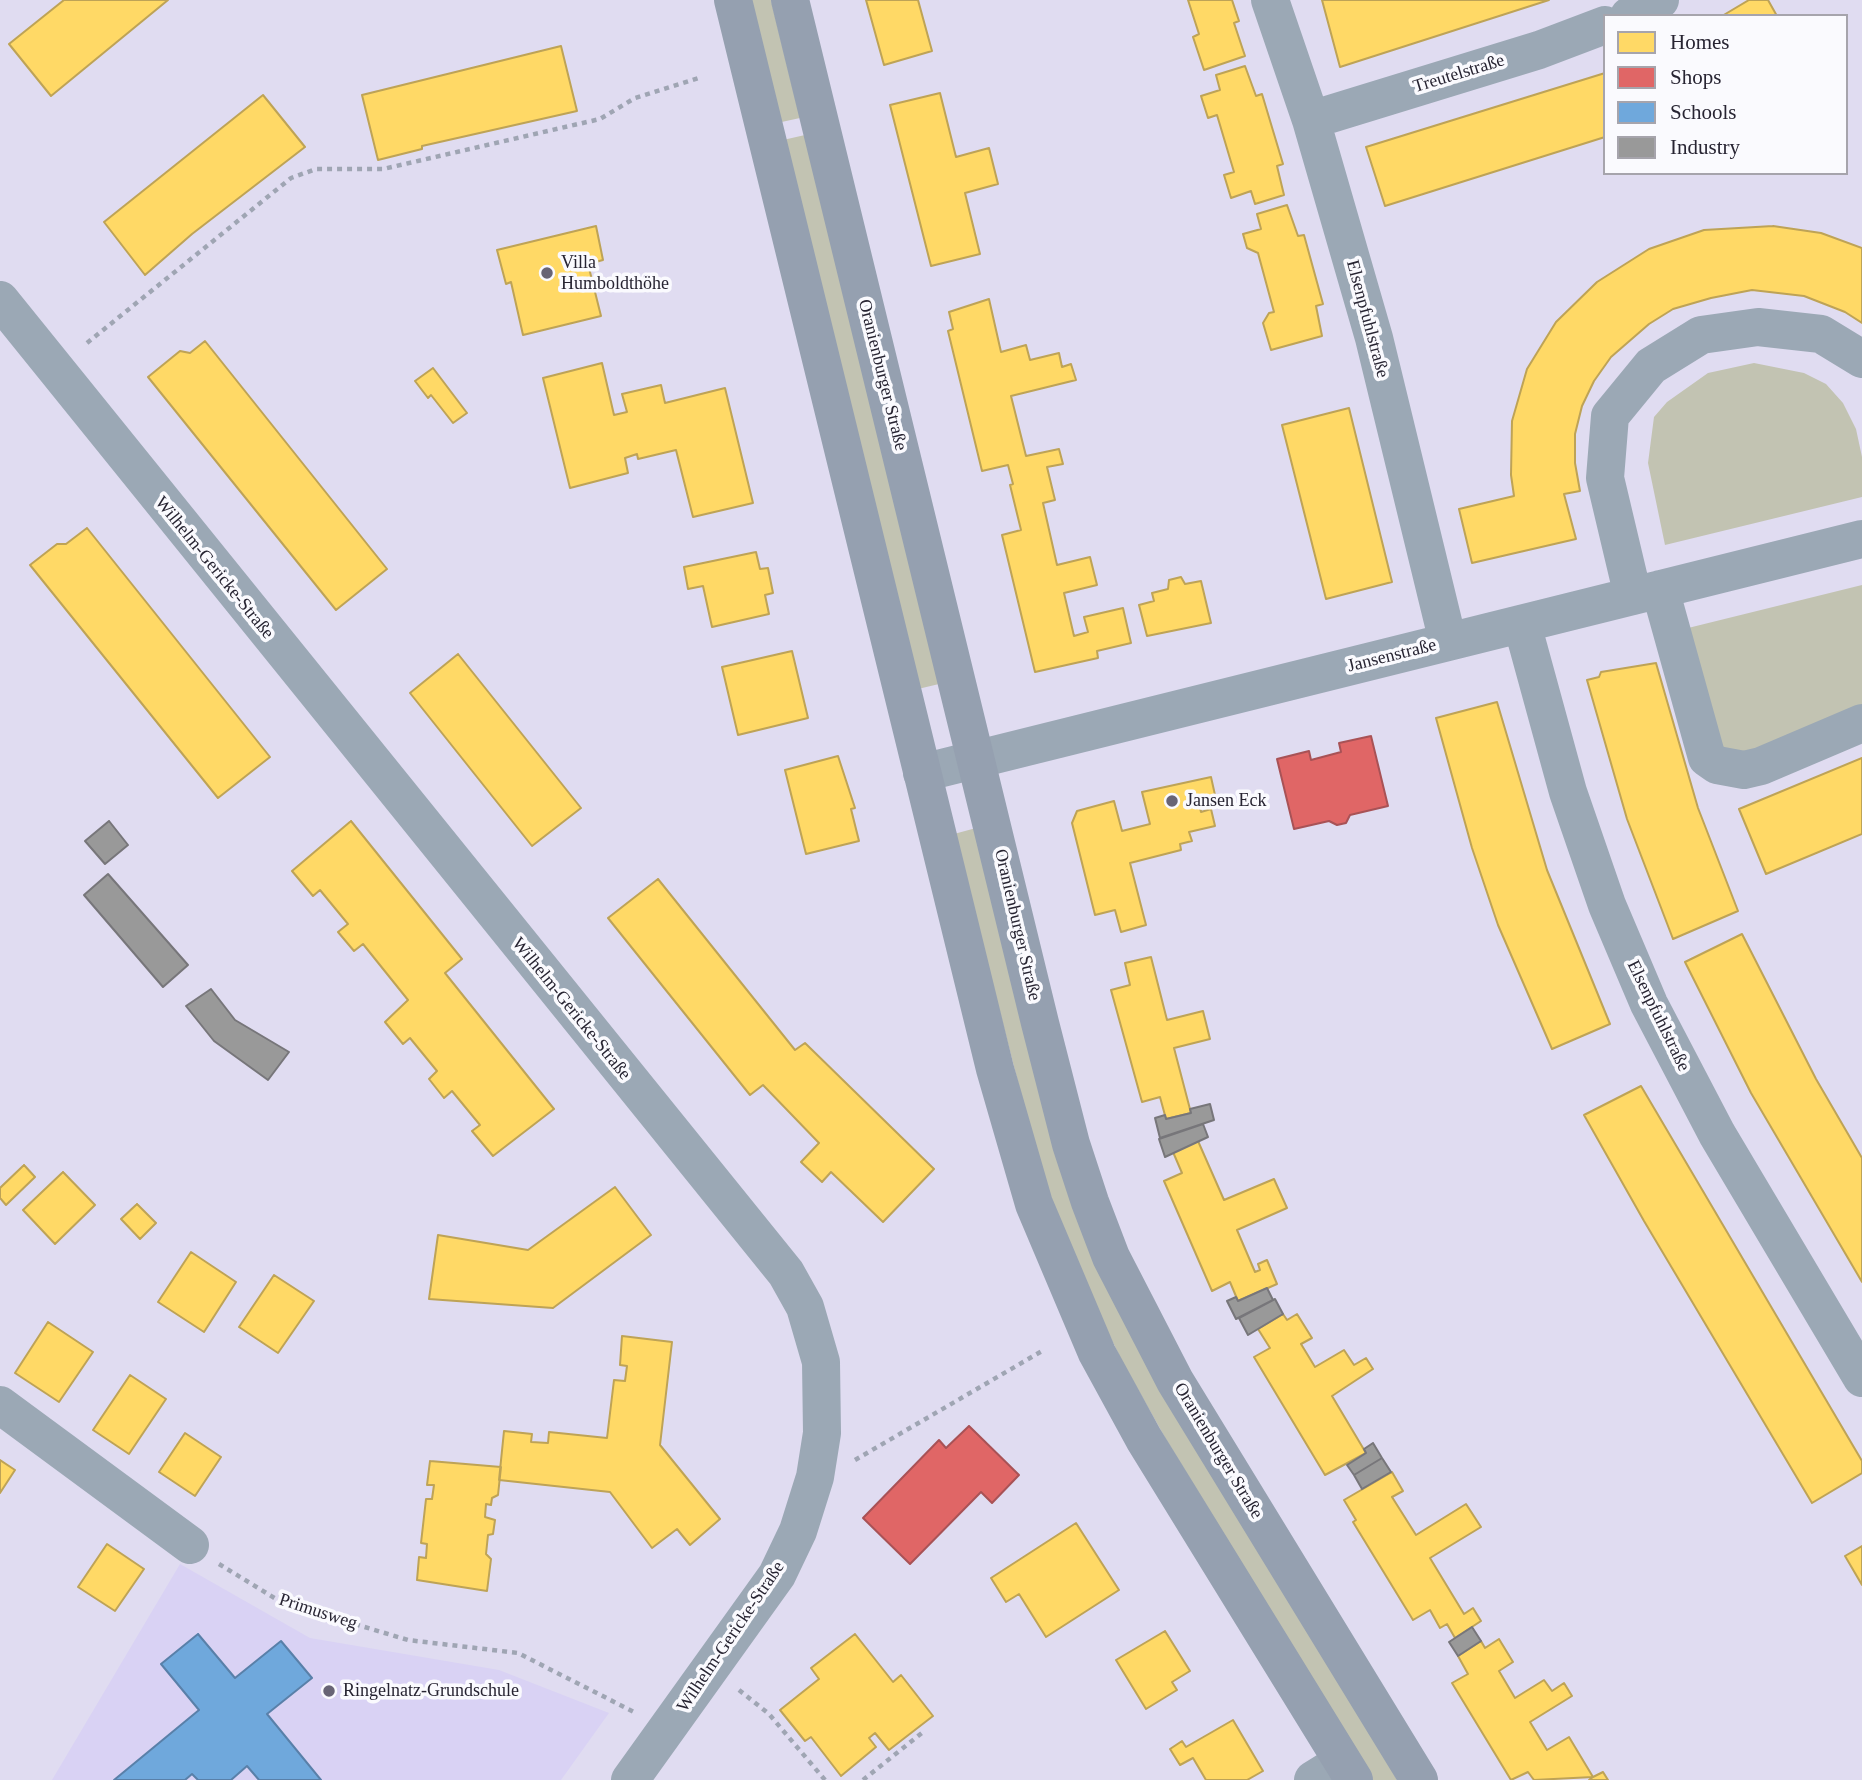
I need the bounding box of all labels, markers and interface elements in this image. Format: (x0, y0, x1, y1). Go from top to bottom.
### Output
legend (1603, 14, 1848, 175)
text: Homes (1670, 30, 1730, 54)
street label: Treutelstraße (1411, 50, 1507, 98)
text: Shops (1670, 65, 1721, 89)
text: Schools (1670, 100, 1737, 124)
text: Industry (1670, 135, 1740, 159)
place label: Villa Humboldthöhe (561, 252, 669, 294)
street label: Elsenpfuhlstraße (1341, 258, 1393, 380)
marker: Villa Humboldthöhe (539, 265, 555, 281)
street label: Oranienburger Straße (853, 297, 911, 453)
street label: Wilhelm-Gericke-Straße (150, 492, 278, 644)
street label: Jansenstraße (1345, 635, 1439, 677)
place label: Jansen Eck (1186, 790, 1266, 812)
marker: Jansen Eck (1164, 793, 1180, 809)
street label: Oranienburger Straße (989, 847, 1045, 1003)
street label: Wilhelm-Gericke-Straße (507, 933, 635, 1085)
street label: Elsenpfuhlstraße (1622, 957, 1694, 1075)
street label: Oranienburger Straße (1169, 1379, 1267, 1523)
street label: Wilhelm-Gericke-Straße (673, 1558, 789, 1716)
street label: Primusweg (276, 1589, 360, 1635)
place label: Ringelnatz-Grundschule (343, 1680, 519, 1702)
marker: Ringelnatz-Grundschule (321, 1683, 337, 1699)

